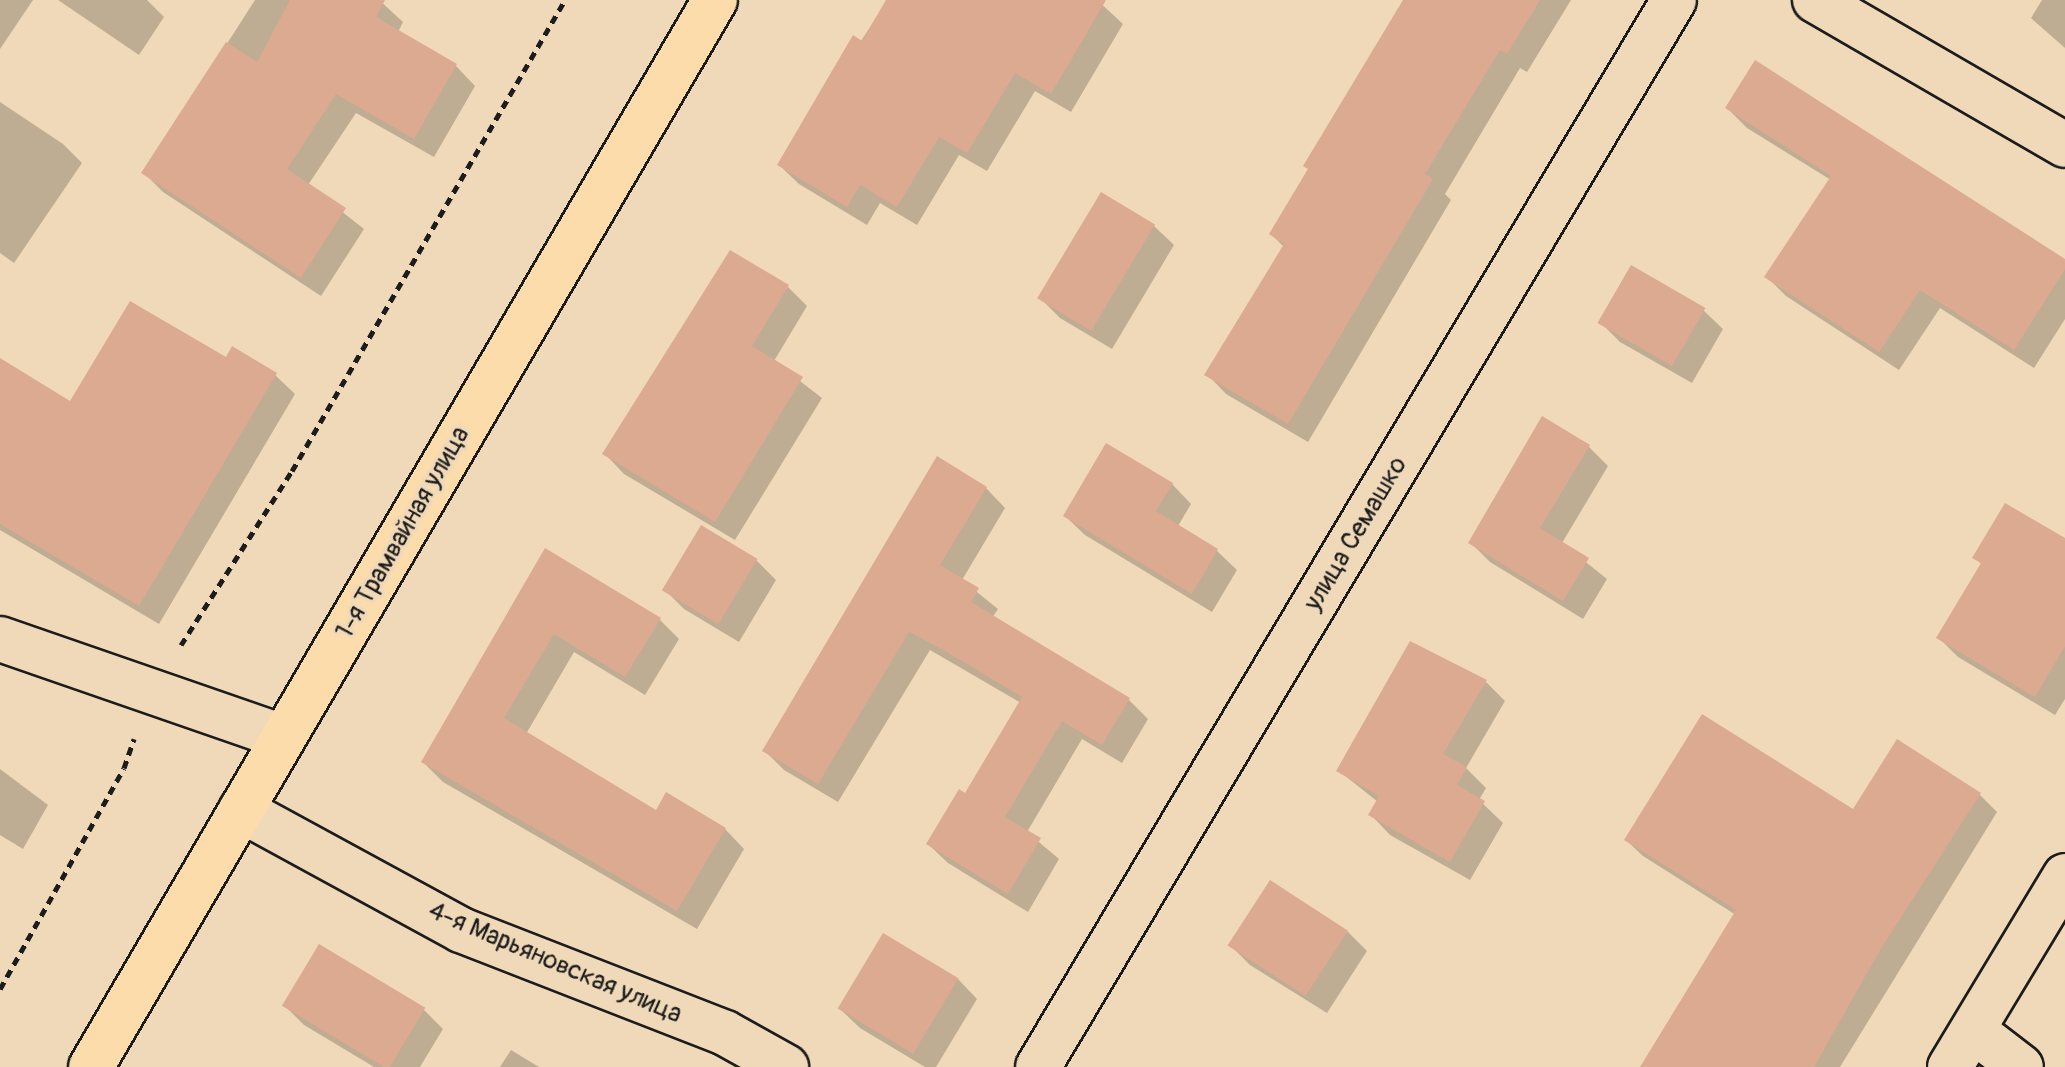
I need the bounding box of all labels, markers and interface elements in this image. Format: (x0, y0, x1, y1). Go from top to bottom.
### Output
street label: 1-я Трамвайная улица (329, 421, 477, 645)
street label: улица Семашко (1298, 451, 1414, 617)
street label: 4-я Марьяновская улица (424, 895, 686, 1031)

